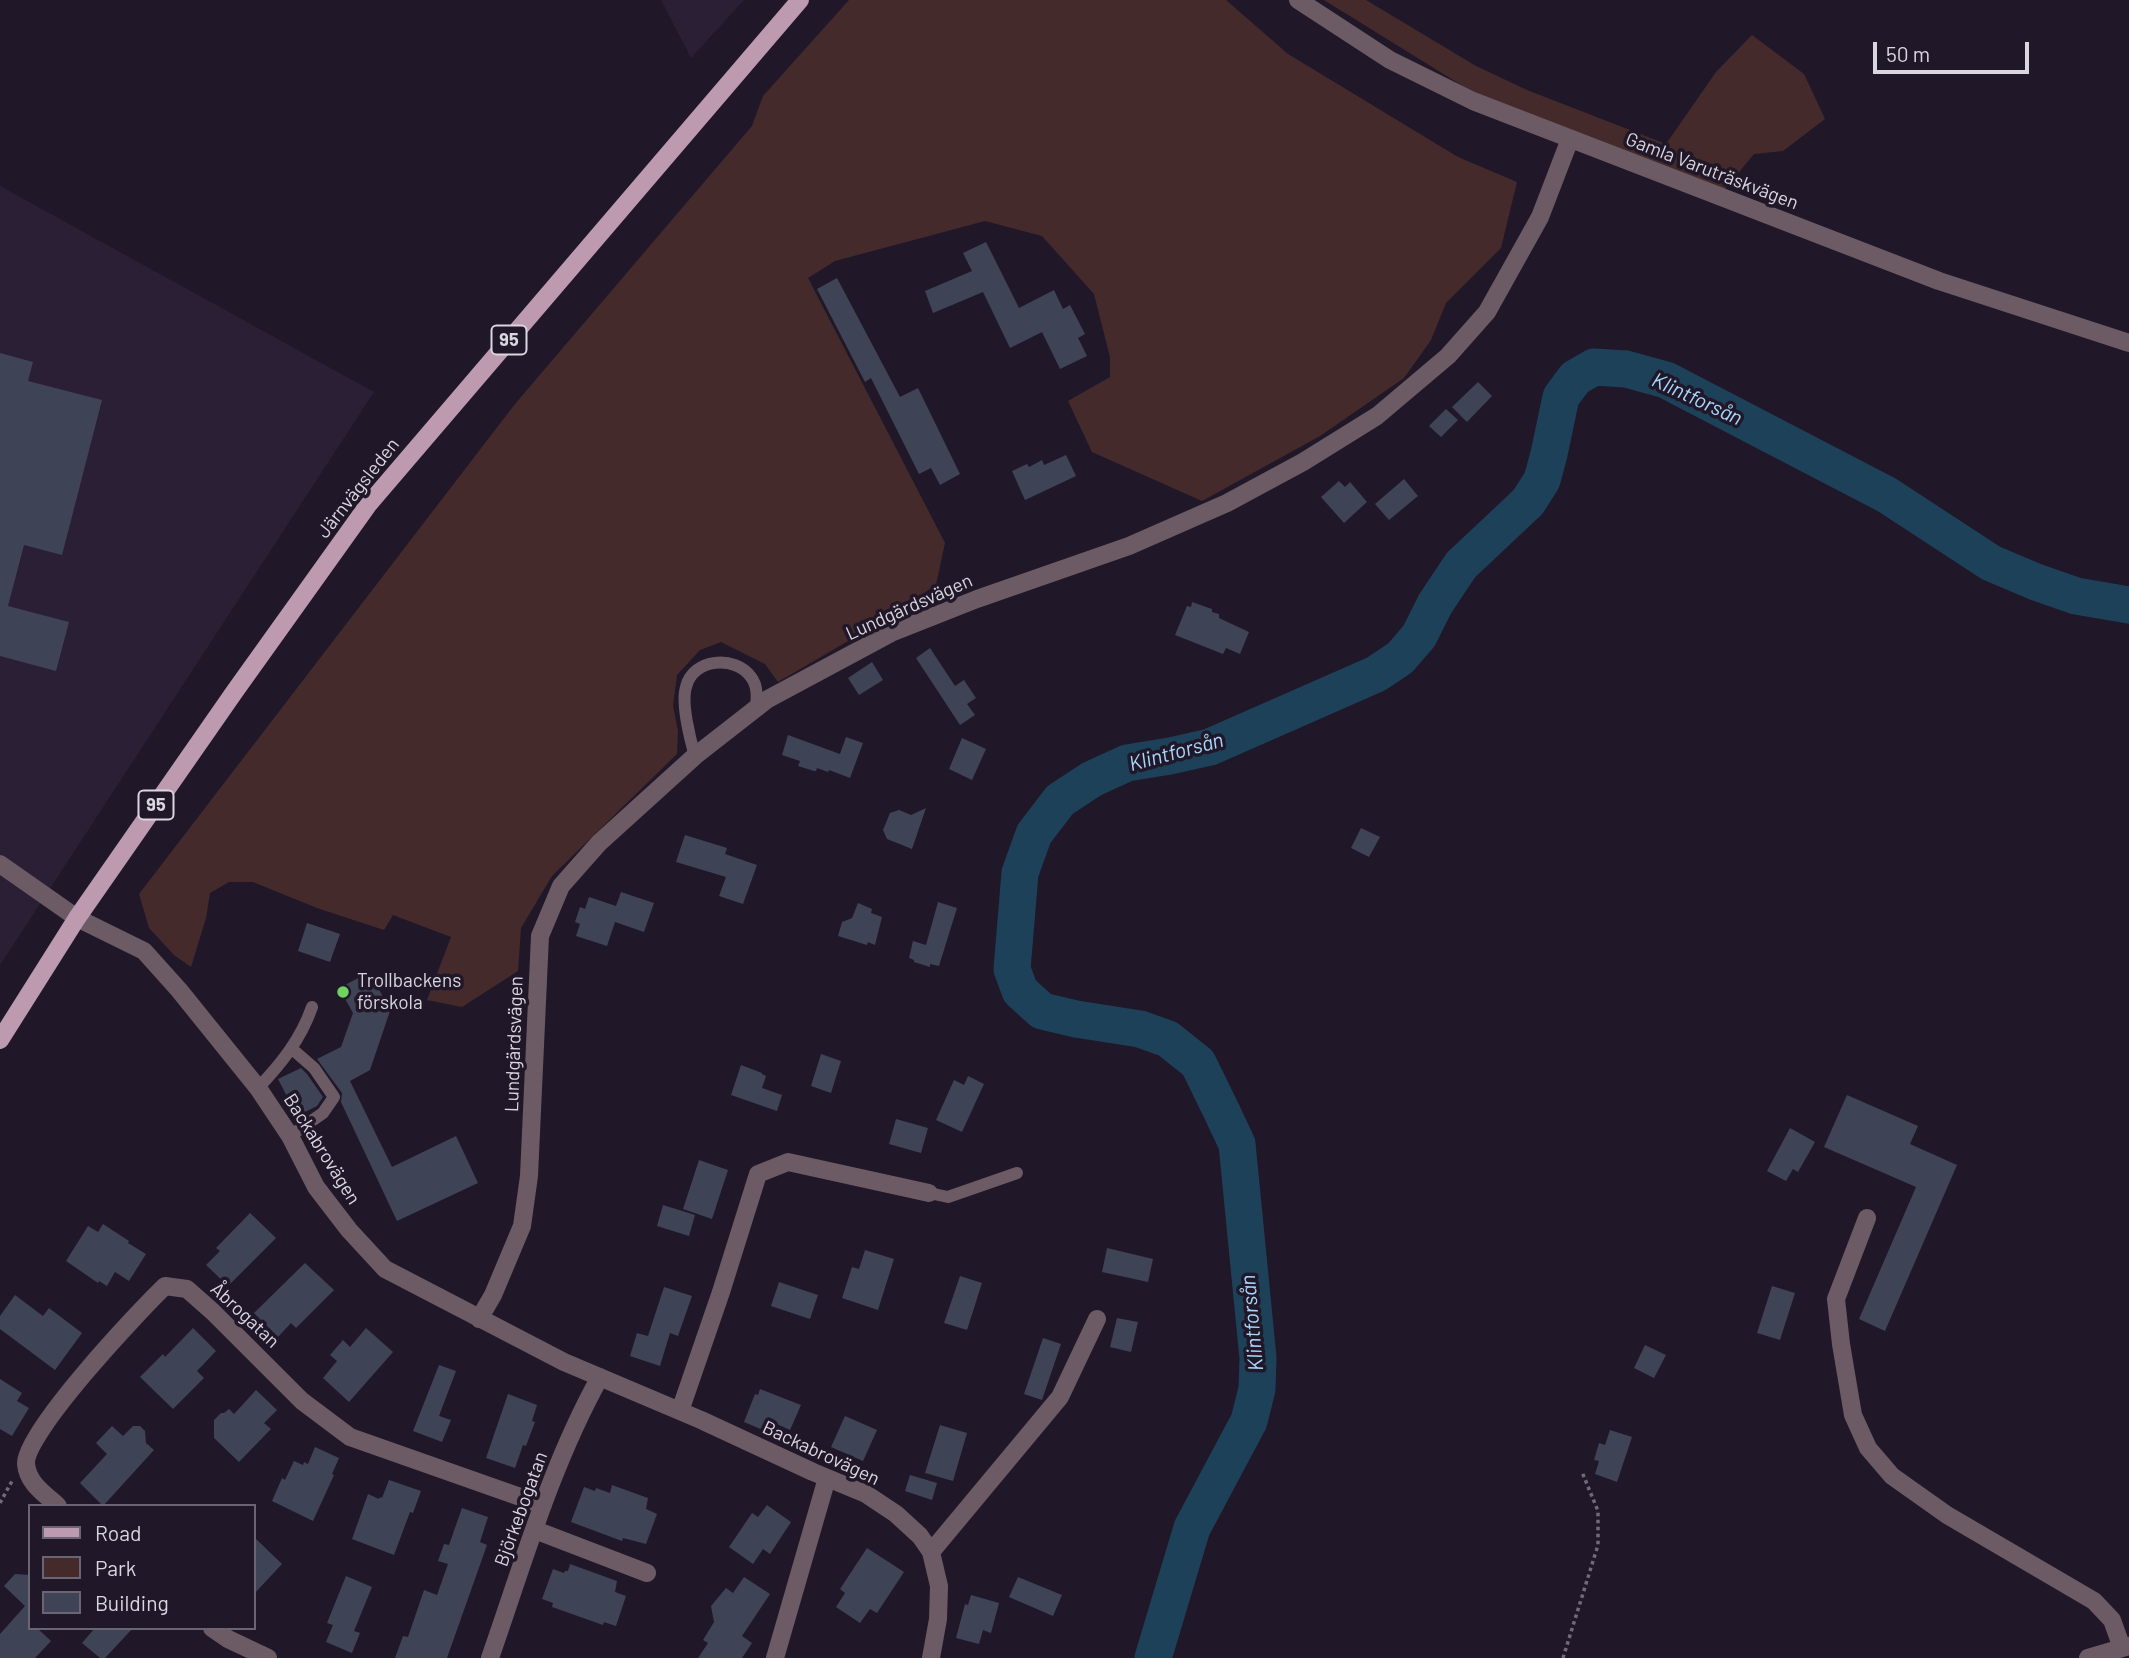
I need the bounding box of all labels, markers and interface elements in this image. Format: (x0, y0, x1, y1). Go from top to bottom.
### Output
scale bar (1877, 28, 2033, 72)
text: 50 m (1886, 41, 1930, 66)
street label: Gamla Varuträskvägen (1622, 128, 1802, 214)
road number: 95 (491, 326, 526, 354)
water label: Klintforsån (1648, 367, 1746, 431)
street label: Järnvägsleden (312, 433, 404, 543)
street label: Lundgärdsvägen (842, 569, 976, 645)
water label: Klintforsån (1126, 727, 1226, 777)
road number: 95 (138, 790, 174, 820)
place label: Trollbackens förskola (357, 970, 461, 1014)
street label: Lundgärdsvägen (500, 976, 528, 1112)
marker: Trollbackens förskola (335, 984, 351, 1000)
street label: Backabrovägen (279, 1089, 365, 1209)
water label: Klintforsån (1235, 1274, 1269, 1372)
street label: Åbrogatan (206, 1277, 284, 1353)
street label: Backabrovägen (759, 1416, 883, 1490)
street label: Björkebogatan (490, 1449, 552, 1569)
legend (28, 1504, 256, 1630)
text: Road (95, 1520, 141, 1545)
text: Park (95, 1555, 136, 1580)
text: Building (95, 1590, 169, 1615)

